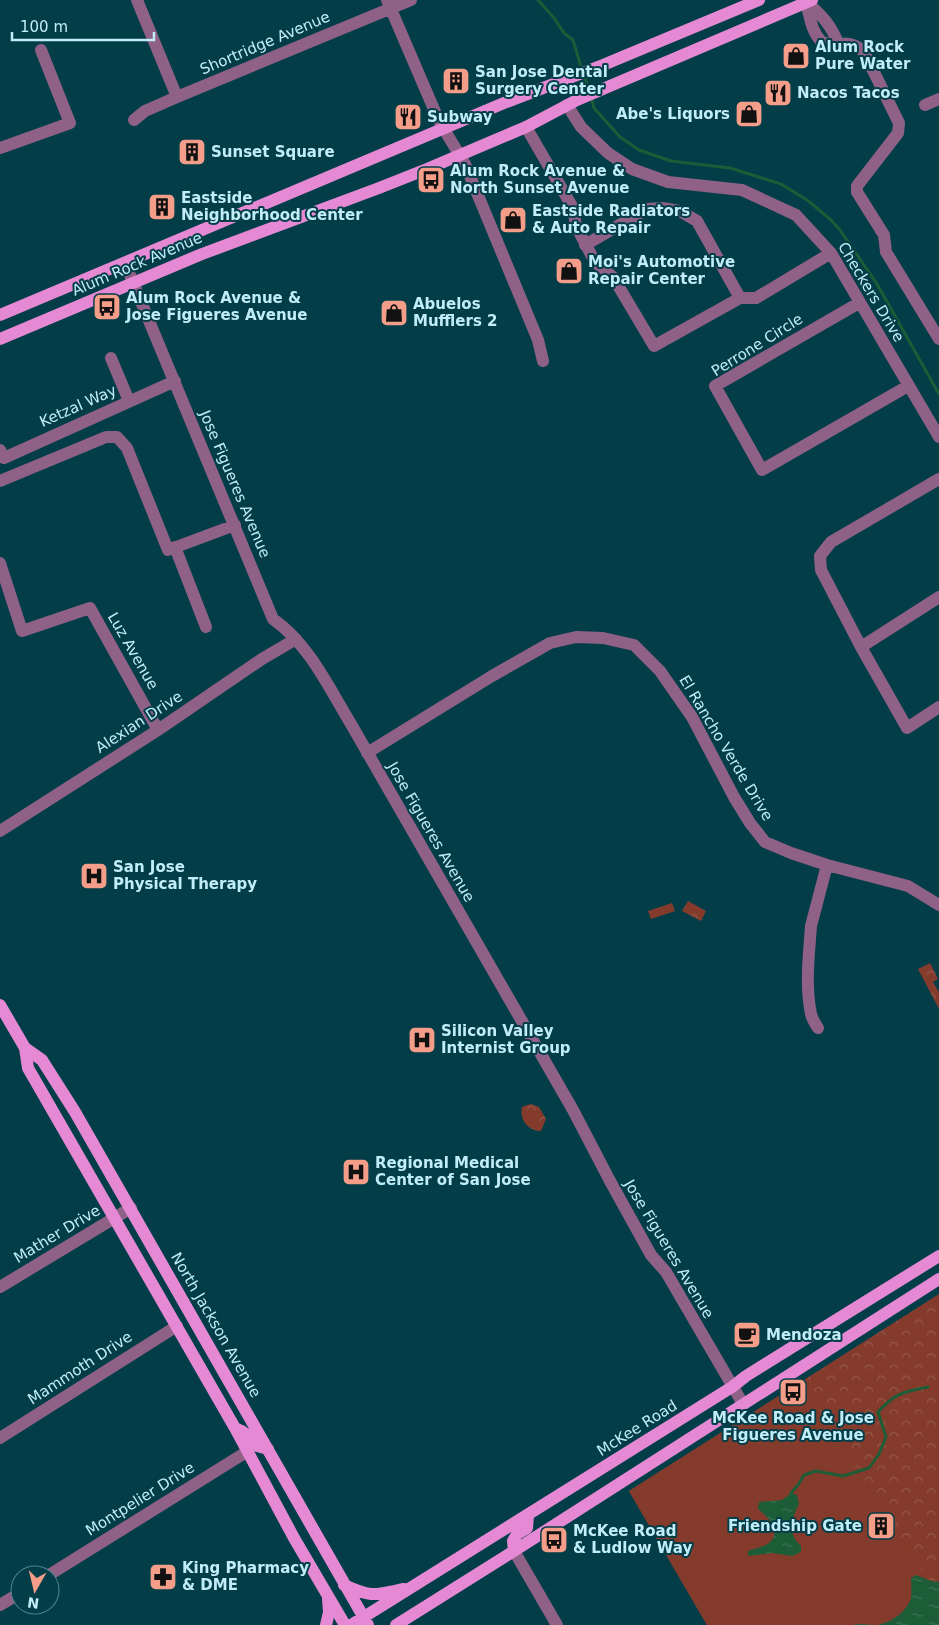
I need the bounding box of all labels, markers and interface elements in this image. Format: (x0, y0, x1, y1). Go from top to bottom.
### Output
street label: Shortridge Avenue (197, 7, 333, 79)
scale bar (12, 10, 155, 42)
text: 100 m (20, 18, 68, 36)
place label: Alum Rock Pure Water (815, 38, 911, 73)
shop icon: Alum Rock Pure Water (781, 41, 811, 71)
place label: San Jose Dental Surgery Center (475, 63, 608, 98)
building icon: San Jose Dental Surgery Center (441, 66, 471, 96)
restaurant icon: Nacos Tacos (763, 78, 793, 108)
place label: Nacos Tacos (797, 84, 900, 102)
shop icon: Abe's Liquors (734, 99, 764, 129)
restaurant icon: Subway (393, 102, 423, 132)
place label: Abe's Liquors (616, 105, 730, 123)
place label: Subway (427, 108, 493, 126)
building icon: Sunset Square (177, 137, 207, 167)
place label: Sunset Square (211, 143, 335, 161)
place label: Alum Rock Avenue & North Sunset Avenue (450, 162, 630, 197)
bus stop icon: Alum Rock Avenue & North Sunset Avenue (416, 165, 446, 195)
place label: Eastside Neighborhood Center (181, 189, 363, 224)
building icon: Eastside Neighborhood Center (147, 192, 177, 222)
place label: Eastside Radiators & Auto Repair (532, 202, 690, 237)
shop icon: Eastside Radiators & Auto Repair (498, 205, 528, 235)
street label: Alum Rock Avenue (69, 228, 205, 300)
street label: Checkers Drive (834, 239, 908, 345)
place label: Moi's Automotive Repair Center (588, 253, 735, 288)
shop icon: Moi's Automotive Repair Center (554, 256, 584, 286)
place label: Alum Rock Avenue & Jose Figueres Avenue (125, 289, 307, 324)
bus stop icon: Alum Rock Avenue & Jose Figueres Avenue (92, 292, 122, 322)
place label: Abuelos Mufflers 2 (413, 295, 498, 330)
shop icon: Abuelos Mufflers 2 (379, 298, 409, 328)
street label: Perrone Circle (708, 310, 806, 380)
street label: Ketzal Way (37, 381, 119, 431)
street label: Jose Figueres Avenue (195, 406, 274, 561)
street label: Luz Avenue (104, 609, 162, 693)
street label: El Rancho Verde Drive (675, 672, 777, 824)
street label: Alexian Drive (92, 687, 186, 757)
street label: Jose Figueres Avenue (383, 758, 478, 905)
place label: San Jose Physical Therapy (113, 858, 257, 893)
hospital icon: San Jose Physical Therapy (79, 861, 109, 891)
place label: Silicon Valley Internist Group (441, 1022, 571, 1057)
hospital icon: Silicon Valley Internist Group (407, 1025, 437, 1055)
place label: Regional Medical Center of San Jose (375, 1154, 531, 1189)
hospital icon: Regional Medical Center of San Jose (341, 1157, 371, 1187)
street label: Jose Figueres Avenue (620, 1175, 718, 1322)
street label: Mather Drive (10, 1201, 104, 1267)
street label: North Jackson Avenue (167, 1249, 265, 1401)
cafe icon: Mendoza (732, 1320, 762, 1350)
place label: Mendoza (766, 1326, 842, 1344)
street label: Mammoth Drive (24, 1328, 136, 1408)
bus stop icon: McKee Road & Jose Figueres Avenue (778, 1377, 808, 1407)
street label: McKee Road (594, 1396, 680, 1460)
place label: McKee Road & Jose Figueres Avenue (712, 1409, 874, 1444)
street label: Montpelier Drive (82, 1458, 198, 1540)
building icon: Friendship Gate (866, 1511, 896, 1541)
place label: Friendship Gate (728, 1517, 862, 1535)
place label: McKee Road & Ludlow Way (573, 1522, 692, 1557)
bus stop icon: McKee Road & Ludlow Way (539, 1525, 569, 1555)
place label: King Pharmacy & DME (182, 1559, 309, 1594)
pharmacy icon: King Pharmacy & DME (148, 1562, 178, 1592)
north arrow (10, 1565, 60, 1615)
text: N (26, 1594, 40, 1612)

